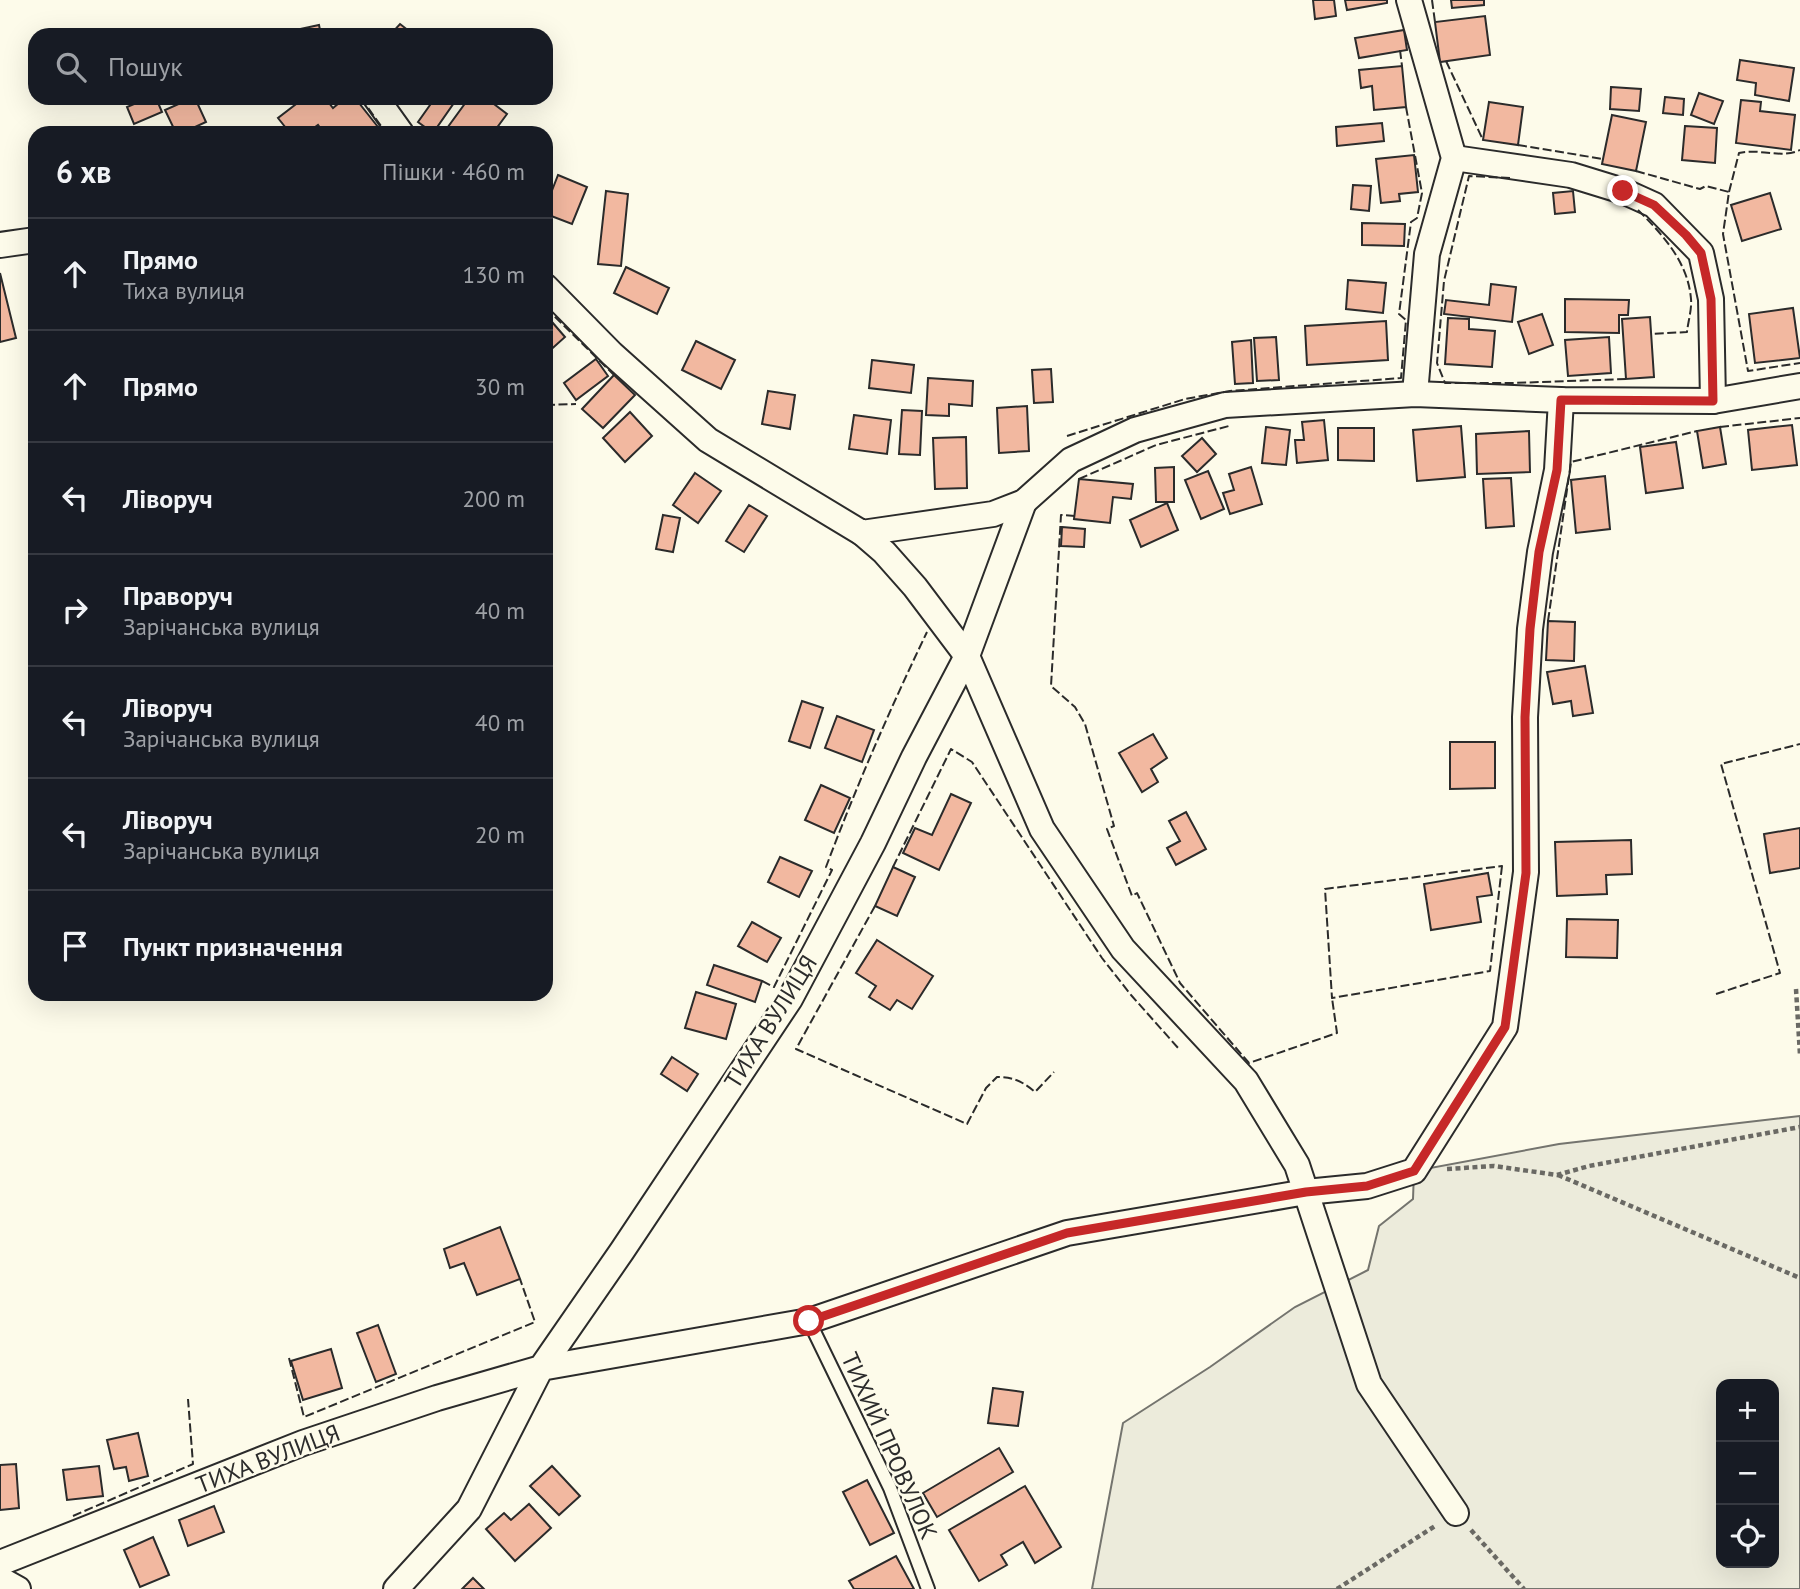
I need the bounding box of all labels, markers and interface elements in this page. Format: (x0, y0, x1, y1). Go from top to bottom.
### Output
search box (28, 28, 553, 105)
icon: search (52, 48, 90, 86)
text: Пошук (108, 50, 183, 83)
text: 6 хв (56, 152, 112, 191)
text: Пішки · 460 m (382, 157, 525, 186)
route end (1607, 175, 1638, 206)
text: Прямо (123, 243, 198, 276)
icon: ahead (56, 255, 94, 293)
text: 130 m (463, 260, 525, 289)
text: Тиха вулиця (123, 276, 245, 305)
icon: ahead (56, 367, 94, 405)
text: Прямо (123, 370, 198, 403)
text: 30 m (475, 372, 525, 401)
icon: left (56, 479, 94, 517)
text: Ліворуч (123, 482, 213, 515)
text: 200 m (463, 484, 525, 513)
text: Праворуч (123, 579, 233, 612)
icon: right (56, 591, 94, 629)
text: 40 m (475, 596, 525, 625)
text: Зарічанська вулиця (123, 612, 320, 641)
text: Ліворуч (123, 691, 213, 724)
icon: left (56, 703, 94, 741)
text: 40 m (475, 708, 525, 737)
text: Зарічанська вулиця (123, 724, 320, 753)
text: Ліворуч (123, 803, 213, 836)
icon: left (56, 815, 94, 853)
text: 20 m (475, 820, 525, 849)
text: Зарічанська вулиця (123, 836, 320, 865)
icon: arrive (56, 927, 94, 965)
text: Пункт призначення (123, 930, 343, 963)
street label: ТИХА ВУЛИЦЯ (717, 949, 824, 1094)
route start (793, 1305, 824, 1336)
street label: ТИХИЙ ПРОВУЛОК (834, 1347, 945, 1544)
map controls (1716, 1379, 1779, 1568)
button: + (1716, 1379, 1779, 1442)
street label: ТИХА ВУЛИЦЯ (191, 1417, 344, 1500)
button: − (1716, 1442, 1779, 1505)
button: locate (1716, 1505, 1779, 1568)

